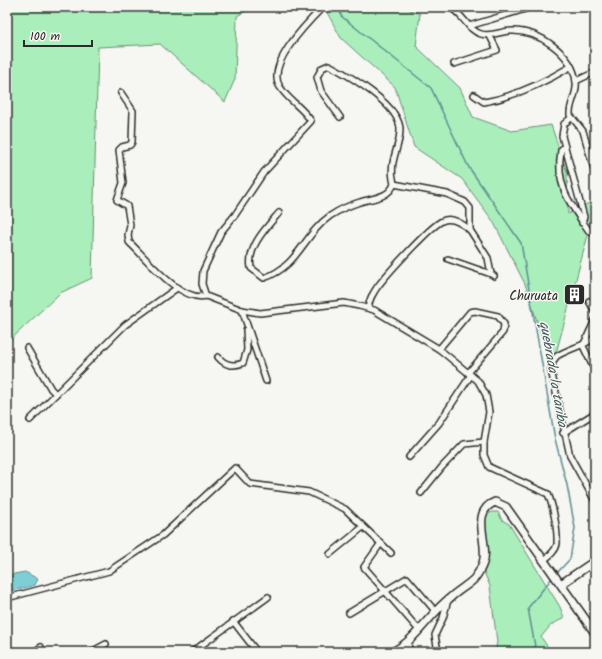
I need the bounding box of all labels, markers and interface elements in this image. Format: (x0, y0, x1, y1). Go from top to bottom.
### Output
scale bar (24, 22, 92, 48)
text: 100 m (30, 27, 61, 46)
building icon: Churuata (561, 282, 587, 308)
place label: Churuata (509, 286, 558, 307)
water label: quebrada la tariba (533, 320, 573, 430)

